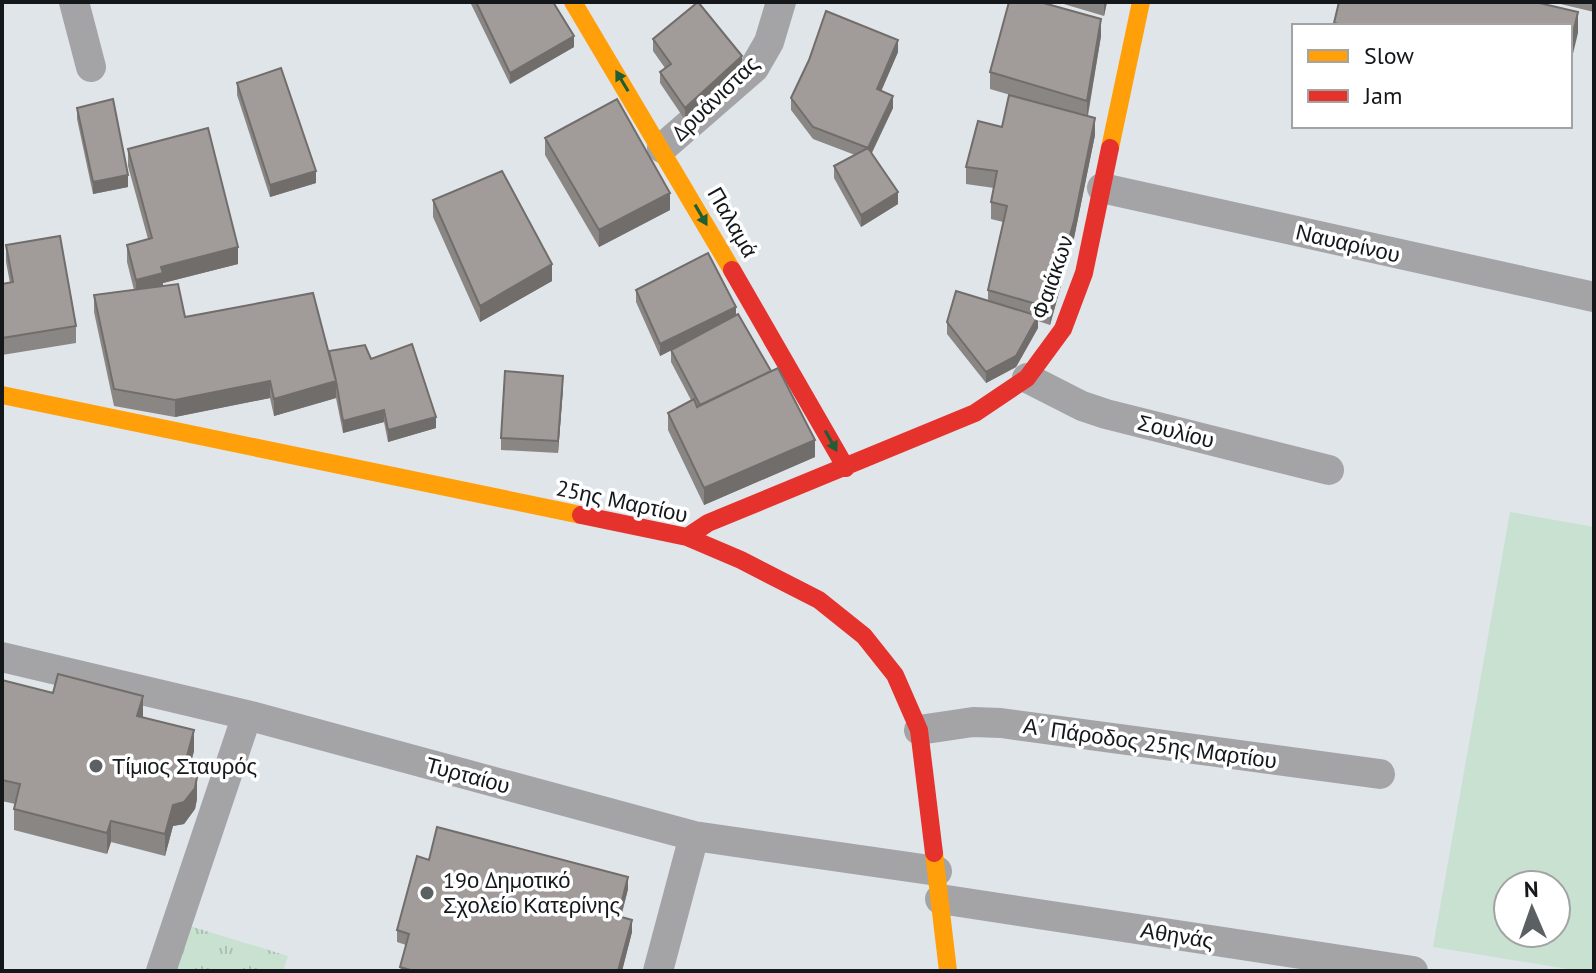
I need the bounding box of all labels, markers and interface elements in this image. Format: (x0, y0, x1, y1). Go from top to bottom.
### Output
legend (1292, 24, 1572, 128)
text: Slow (1364, 40, 1414, 71)
street label: Δρυάνιστας (665, 49, 765, 147)
one-way arrow (615, 70, 629, 92)
text: Jam (1363, 80, 1402, 111)
street label: Παλαμά (702, 182, 764, 263)
one-way arrow (694, 204, 708, 226)
street label: Ναυαρίνου (1293, 217, 1403, 269)
street label: Φαιάκων (1025, 231, 1079, 323)
street label: Σουλίου (1135, 408, 1217, 454)
one-way arrow (824, 429, 837, 452)
street label: 25ης Μαρτίου (554, 473, 690, 529)
street label: Α΄ Πάροδος 25ης Μαρτίου (1021, 711, 1279, 775)
street label: Τυρταίου (423, 750, 513, 800)
place label: Τίμιος Σταυρός (112, 752, 257, 780)
marker: Τίμιος Σταυρός (87, 757, 105, 775)
place label: 19ο Δημοτικό Σχολείο Κατερίνης (443, 866, 620, 919)
north arrow (1492, 869, 1572, 949)
text: N (1524, 875, 1539, 903)
marker: 19ο Δημοτικό Σχολείο Κατερίνης (418, 884, 436, 902)
street label: Αθηνάς (1139, 915, 1215, 955)

